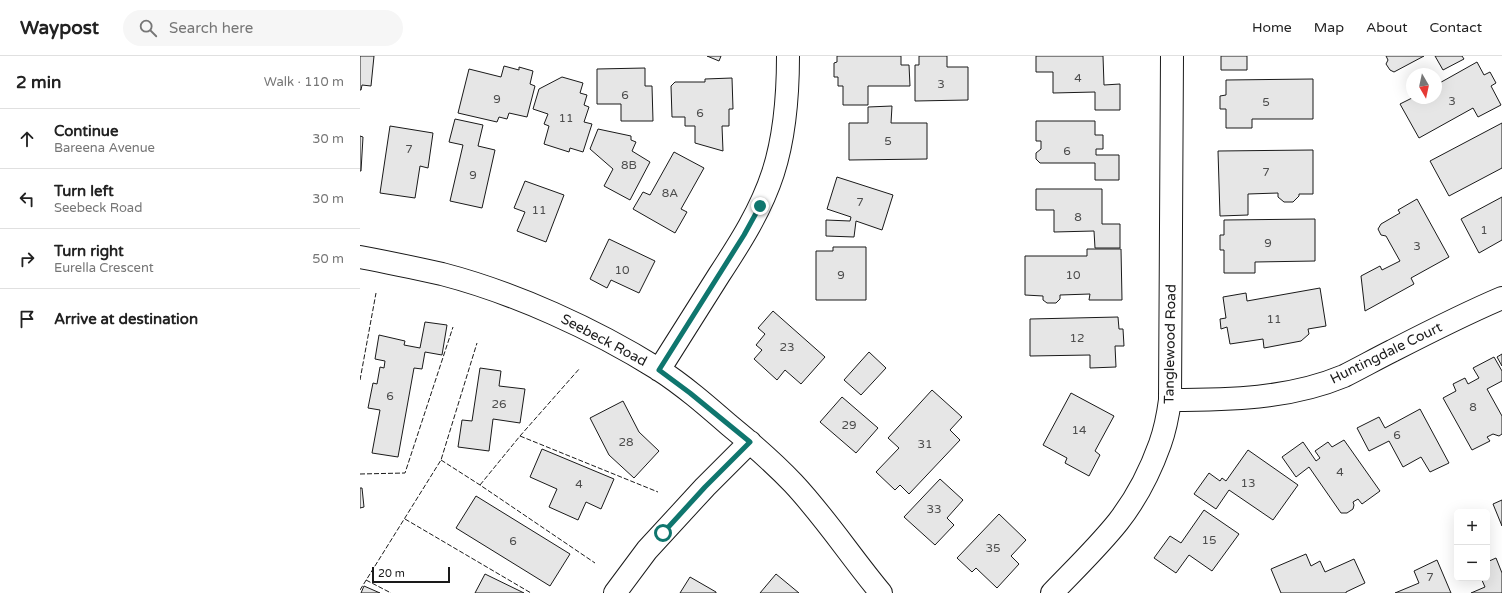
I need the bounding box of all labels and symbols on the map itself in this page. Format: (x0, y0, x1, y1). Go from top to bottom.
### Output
north arrow (1406, 68, 1442, 104)
house number: 4 (1074, 71, 1082, 85)
house number: 3 (937, 77, 945, 91)
house number: 6 (621, 88, 629, 102)
house number: 9 (493, 92, 501, 106)
house number: 3 (1448, 94, 1456, 108)
house number: 5 (1262, 95, 1270, 109)
house number: 6 (696, 106, 704, 120)
house number: 11 (558, 111, 574, 125)
house number: 5 (884, 134, 892, 148)
house number: 7 (405, 142, 413, 156)
house number: 6 (1063, 144, 1071, 158)
house number: 8B (621, 158, 637, 172)
house number: 7 (1262, 165, 1270, 179)
house number: 9 (469, 168, 477, 182)
house number: 8A (662, 186, 678, 200)
house number: 7 (856, 195, 864, 209)
route end (751, 197, 769, 215)
house number: 11 (531, 203, 547, 217)
house number: 8 (1074, 210, 1082, 224)
house number: 1 (1480, 223, 1488, 237)
house number: 9 (1264, 236, 1272, 250)
house number: 3 (1413, 239, 1421, 253)
house number: 10 (614, 263, 630, 277)
house number: 9 (837, 268, 845, 282)
house number: 10 (1065, 268, 1081, 282)
street label: Tanglewood Road (1160, 284, 1180, 404)
street label: Seebeck Road (558, 310, 650, 370)
house number: 11 (1266, 312, 1282, 326)
street label: Huntingdale Court (1327, 318, 1445, 387)
house number: 12 (1069, 331, 1085, 345)
house number: 23 (779, 340, 795, 354)
house number: 6 (386, 389, 394, 403)
house number: 26 (491, 397, 507, 411)
house number: 8 (1469, 400, 1477, 414)
house number: 29 (841, 418, 857, 432)
house number: 14 (1071, 423, 1087, 437)
house number: 6 (1393, 428, 1401, 442)
house number: 28 (618, 435, 634, 449)
house number: 31 (917, 437, 933, 451)
house number: 4 (1336, 465, 1344, 479)
house number: 13 (1240, 476, 1256, 490)
house number: 4 (575, 477, 583, 491)
house number: 33 (926, 502, 942, 516)
route start (654, 524, 672, 542)
house number: 15 (1201, 533, 1217, 547)
house number: 6 (509, 534, 517, 548)
house number: 35 (985, 541, 1001, 555)
scale bar (372, 565, 450, 584)
house number: 7 (1426, 570, 1434, 584)

